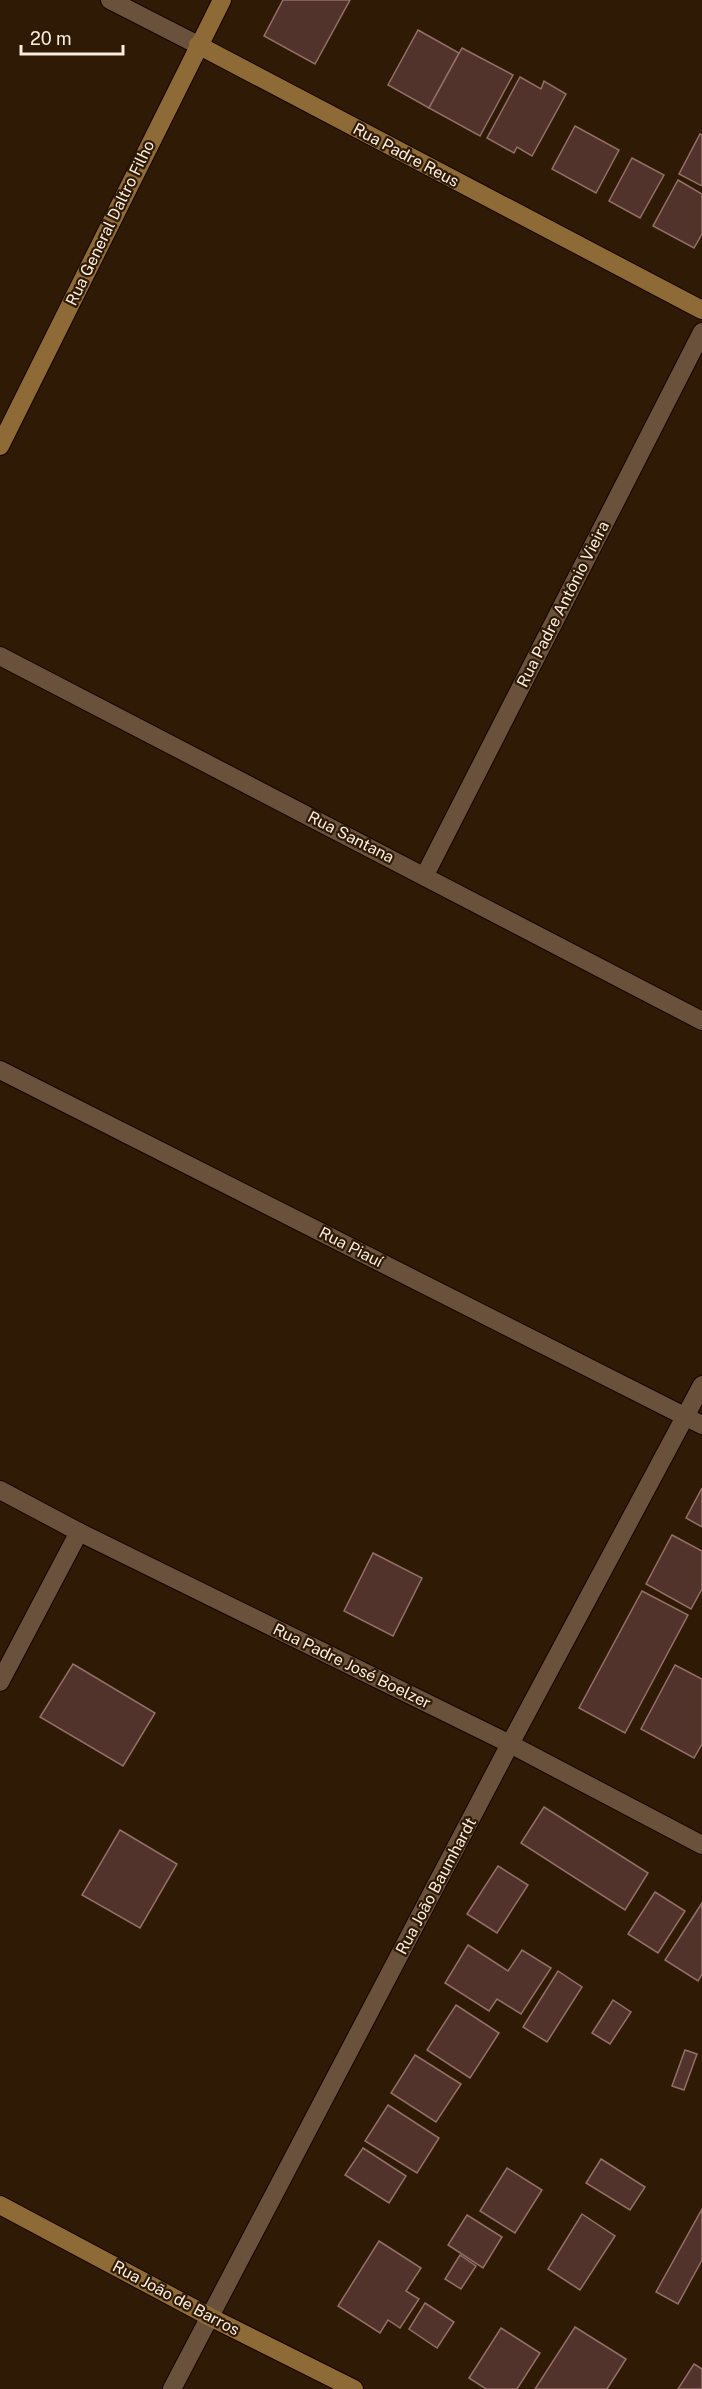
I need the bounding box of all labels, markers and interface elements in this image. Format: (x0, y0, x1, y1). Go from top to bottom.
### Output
scale bar (21, 18, 123, 56)
text: 20 m (30, 28, 72, 49)
street label: Rua Padre Reus (350, 119, 462, 191)
street label: Rua General Daltro Filho (62, 137, 158, 309)
street label: Rua Padre Antônio Vieira (513, 518, 613, 690)
street label: Rua Santana (305, 807, 397, 867)
street label: Rua Piauí (316, 1223, 387, 1272)
street label: Rua Padre José Boelzer (270, 1620, 434, 1712)
street label: Rua João Baumhardt (392, 1814, 480, 1958)
street label: Rua João de Barros (109, 2257, 243, 2339)

